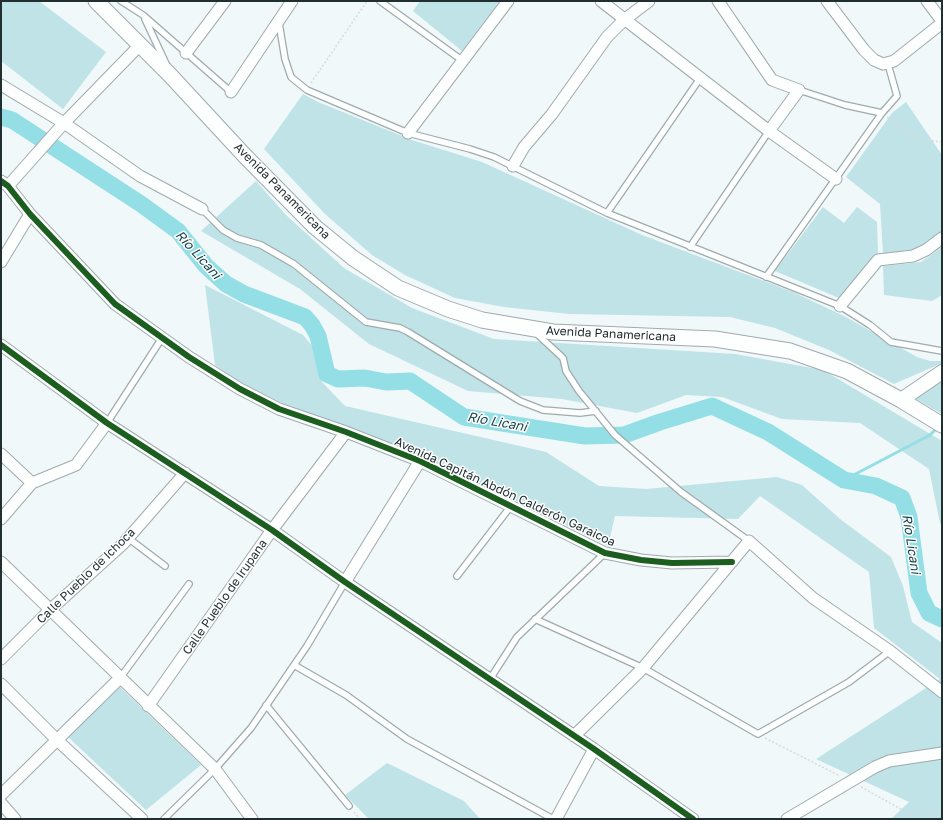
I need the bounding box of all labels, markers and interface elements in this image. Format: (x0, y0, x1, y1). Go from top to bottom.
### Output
street label: Avenida Panamericana (231, 140, 333, 242)
water label: Río Licani (172, 227, 224, 283)
street label: Avenida Panamericana (546, 323, 676, 345)
water label: Río Licani (466, 409, 528, 435)
street label: Avenida Capitán Abdón Calderón Garaicoa (392, 434, 618, 550)
water label: Río Licani (899, 513, 923, 575)
street label: Calle Pueblo de Ichoca (34, 525, 138, 627)
street label: Calle Pueblo de Irupana (180, 537, 270, 657)

